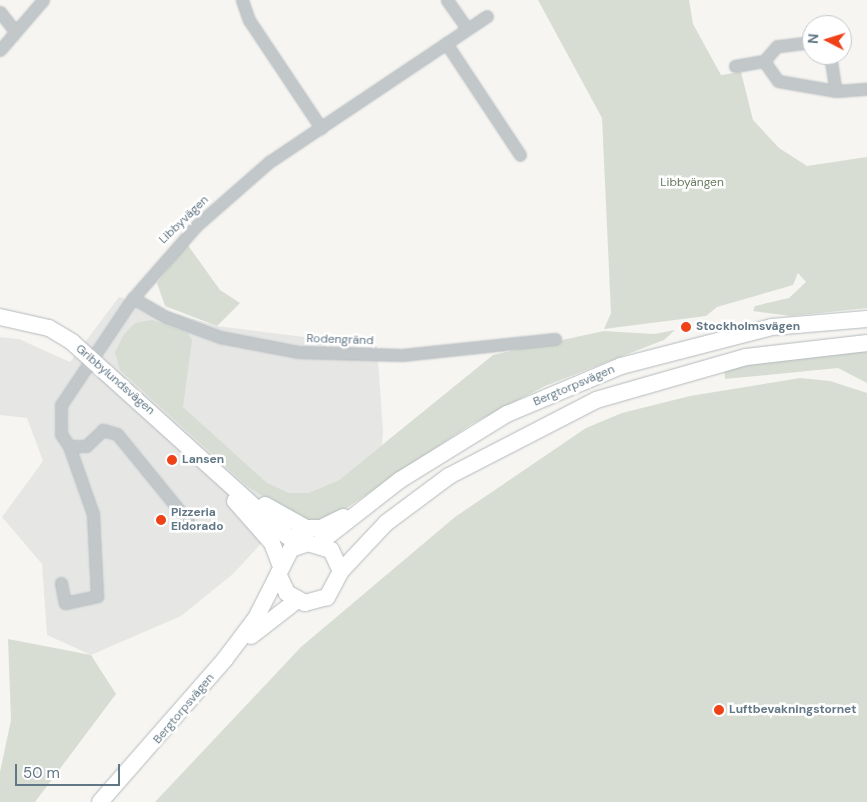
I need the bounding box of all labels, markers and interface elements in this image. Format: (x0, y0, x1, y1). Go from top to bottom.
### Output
north arrow (802, 15, 852, 65)
text: N (804, 33, 822, 45)
park label: Libbyängen (660, 176, 724, 190)
street label: Libbyvägen (156, 193, 212, 247)
place label: Stockholmsvägen (696, 320, 800, 334)
marker: Stockholmsvägen (680, 321, 692, 333)
street label: Rodengränd (306, 332, 374, 348)
street label: Gribbylundsvägen (73, 342, 157, 418)
street label: Bergtorpsvägen (531, 362, 617, 410)
place label: Lansen (182, 453, 224, 467)
marker: Lansen (166, 454, 178, 466)
place label: Pizzeria Eldorado (171, 506, 223, 534)
marker: Pizzeria Eldorado (155, 514, 167, 526)
street label: Bergtorpsvägen (151, 671, 217, 747)
place label: Luftbevakningstornet (729, 703, 856, 717)
marker: Luftbevakningstornet (713, 704, 725, 716)
scale bar (18, 754, 122, 786)
text: 50 m (23, 763, 60, 783)

